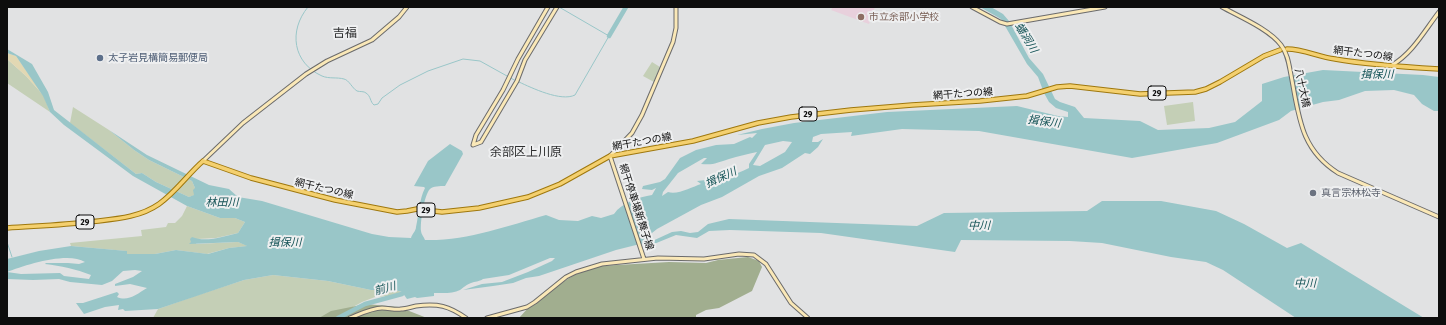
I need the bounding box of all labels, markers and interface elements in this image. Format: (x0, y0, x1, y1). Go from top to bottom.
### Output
place label: 市立余部小学校 (869, 11, 939, 23)
marker: 市立余部小学校 (856, 12, 866, 22)
water label: 蟠洞川 (1012, 20, 1040, 56)
district label: 吉福 (333, 27, 357, 41)
street label: 網干たつの線 (1332, 44, 1394, 64)
place label: 太子岩見構簡易郵便局 (108, 52, 208, 64)
marker: 太子岩見構簡易郵便局 (95, 53, 105, 63)
street label: 八十大橋 (1292, 67, 1312, 109)
water label: 揖保川 (1361, 68, 1393, 82)
street label: 網干たつの線 (933, 86, 993, 102)
road number: 29 (1148, 86, 1166, 100)
road number: 29 (799, 107, 817, 121)
water label: 揖保川 (1027, 113, 1061, 131)
street label: 網干たつの線 (611, 131, 673, 153)
district label: 余部区上川原 (490, 146, 562, 160)
street label: 網干停車場新舞子線 (616, 162, 656, 252)
water label: 揖保川 (703, 165, 739, 191)
street label: 網干たつの線 (293, 176, 355, 202)
place label: 真言宗林松寺 (1321, 187, 1381, 199)
marker: 真言宗林松寺 (1308, 188, 1318, 198)
water label: 林田川 (206, 196, 238, 210)
road number: 29 (417, 203, 435, 217)
road number: 29 (76, 215, 94, 229)
water label: 中川 (968, 219, 990, 233)
water label: 揖保川 (269, 236, 301, 250)
water label: 中川 (1294, 277, 1316, 291)
water label: 前川 (373, 280, 397, 298)

